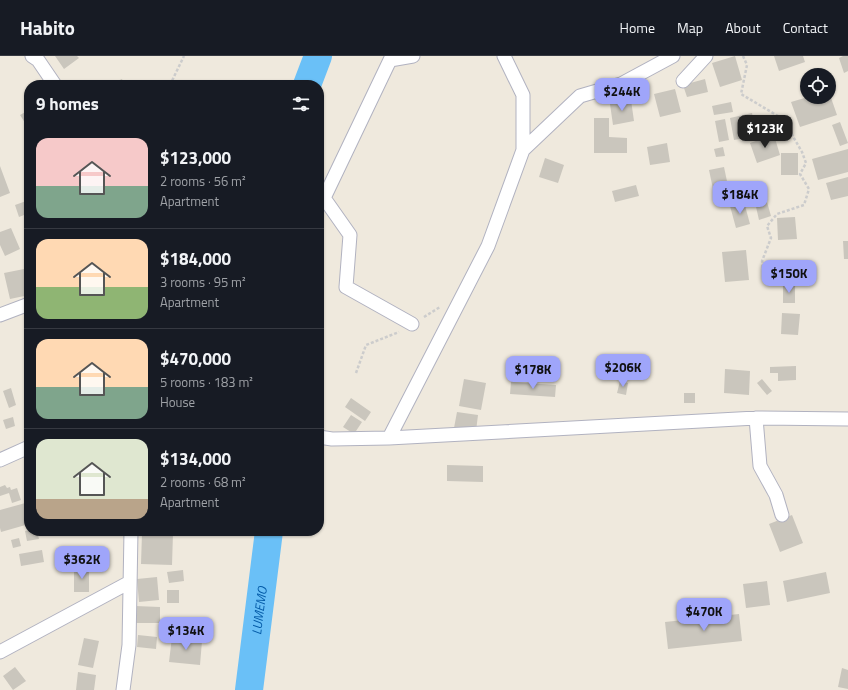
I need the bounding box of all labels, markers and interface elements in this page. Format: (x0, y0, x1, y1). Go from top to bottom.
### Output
text: Habito (20, 13, 75, 42)
text: Home (620, 17, 655, 38)
text: Map (677, 17, 703, 38)
text: About (725, 17, 761, 38)
text: Contact (783, 17, 828, 38)
map controls (800, 68, 836, 104)
button: locate (800, 68, 836, 104)
pin: $244K (594, 78, 650, 112)
text: $244K (604, 81, 640, 101)
text: 9 homes (36, 91, 99, 117)
icon: filters (290, 93, 312, 115)
pin: $123K (737, 115, 793, 149)
text: $123K (747, 118, 783, 138)
text: $123,000 (160, 145, 231, 171)
icon: home (68, 154, 116, 202)
text: 2 rooms · 56 m² (160, 171, 246, 191)
pin: $184K (712, 181, 768, 215)
text: $184K (722, 184, 758, 204)
text: Apartment (160, 191, 219, 211)
text: $184,000 (160, 246, 231, 272)
icon: home (68, 255, 116, 303)
pin: $150K (761, 260, 817, 294)
text: $150K (771, 263, 807, 283)
text: 3 rooms · 95 m² (160, 272, 246, 292)
text: Apartment (160, 292, 219, 312)
text: $470,000 (160, 346, 231, 372)
pin: $206K (595, 354, 651, 388)
icon: home (68, 355, 116, 403)
pin: $178K (505, 356, 561, 390)
text: $206K (605, 357, 641, 377)
text: $178K (515, 359, 551, 379)
text: 5 rooms · 183 m² (160, 372, 253, 392)
text: House (160, 392, 195, 412)
text: $134,000 (160, 446, 231, 472)
icon: home (68, 455, 116, 503)
text: 2 rooms · 68 m² (160, 472, 246, 492)
text: Apartment (160, 492, 219, 512)
pin: $362K (54, 546, 110, 580)
text: $362K (64, 549, 100, 569)
water label: LUMEMO (246, 585, 272, 636)
pin: $470K (676, 598, 732, 632)
text: $470K (686, 601, 722, 621)
pin: $134K (158, 617, 214, 651)
text: $134K (168, 620, 204, 640)

